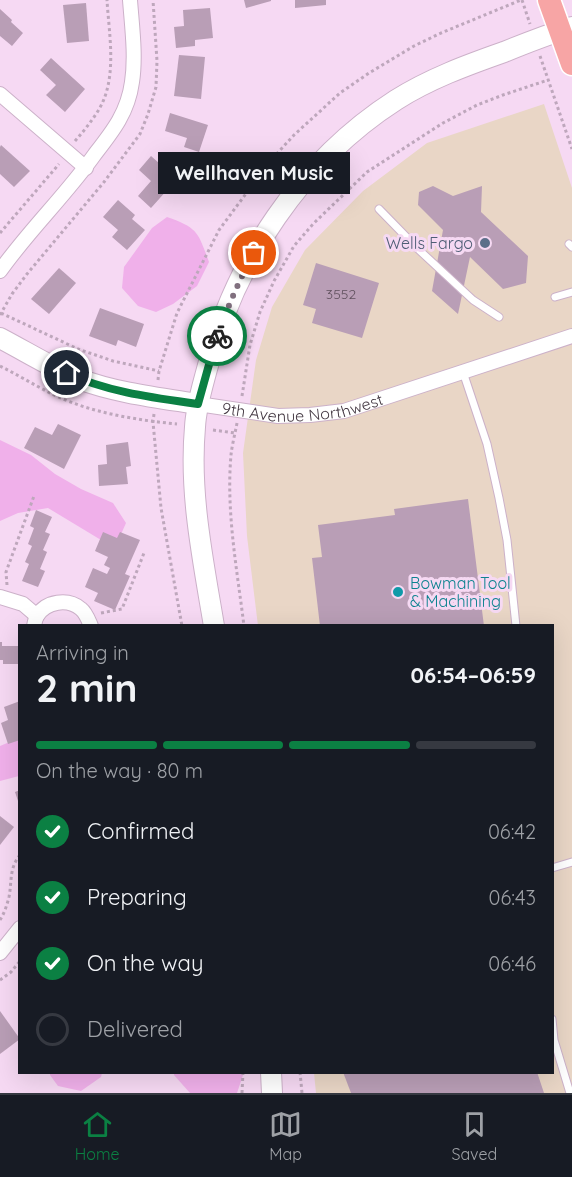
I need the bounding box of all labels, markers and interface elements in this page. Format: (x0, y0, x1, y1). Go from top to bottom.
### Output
callout: Wellhaven Music (158, 151, 350, 193)
text: Wellhaven Music (175, 160, 333, 185)
pin (228, 227, 279, 278)
place label: Wells Fargo (386, 233, 473, 253)
icon: bag (237, 236, 270, 269)
marker: Wells Fargo (478, 236, 492, 250)
house number: 3552 (326, 285, 356, 303)
courier (187, 306, 247, 366)
icon: bike (201, 320, 234, 353)
pin (41, 347, 92, 398)
icon: home (50, 356, 83, 389)
street label: 9th Avenue Northwest (221, 389, 385, 426)
place label: Bowman Tool & Machining (410, 573, 511, 611)
marker: Bowman Tool & Machining (391, 585, 405, 599)
text: Arriving in (36, 640, 129, 665)
text: 06:54–06:59 (411, 661, 536, 689)
text: 2 min (36, 663, 138, 712)
text: On the way · 80 m (36, 758, 203, 783)
icon: check (36, 815, 69, 848)
text: Confirmed (87, 817, 194, 845)
text: 06:42 (488, 819, 536, 844)
icon: check (36, 881, 69, 914)
text: Preparing (87, 883, 187, 911)
text: 06:43 (489, 885, 536, 910)
icon: check (36, 947, 69, 980)
text: On the way (87, 949, 203, 977)
text: 06:46 (488, 951, 536, 976)
text: Delivered (87, 1015, 183, 1043)
tab: Home (75, 1108, 120, 1164)
tab: Map (269, 1108, 302, 1164)
tab: Saved (452, 1108, 497, 1164)

